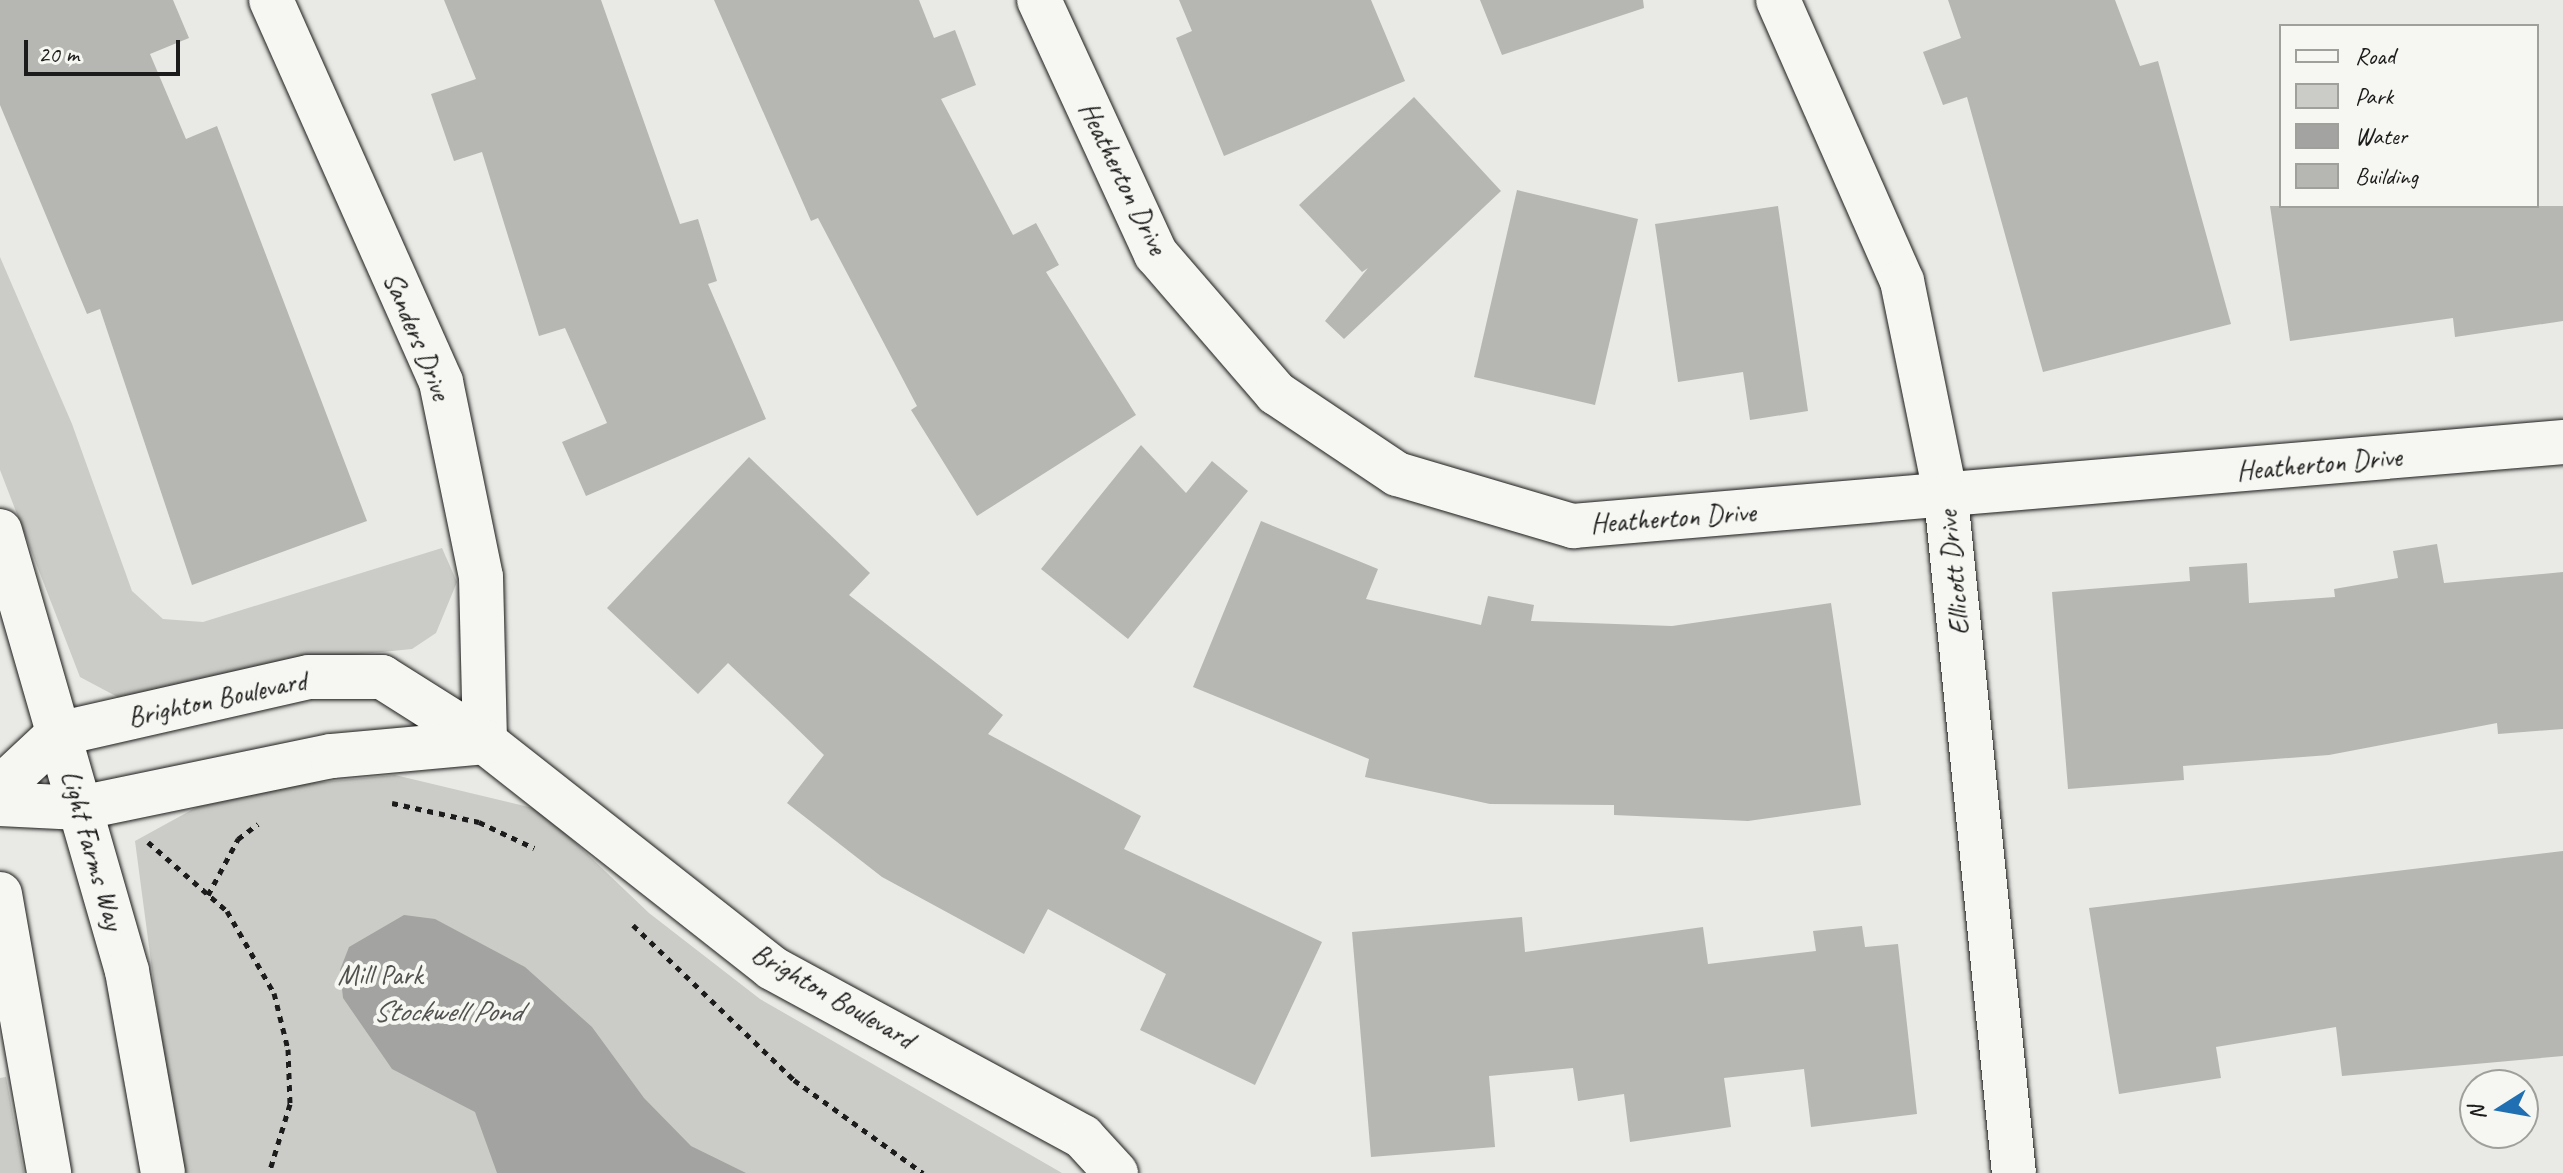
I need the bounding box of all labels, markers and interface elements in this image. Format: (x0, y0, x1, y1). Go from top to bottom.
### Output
scale bar (28, 24, 184, 74)
legend (2279, 24, 2539, 208)
text: 20 m (38, 39, 79, 69)
text: Road (2355, 41, 2395, 71)
text: Park (2355, 81, 2393, 111)
street label: Heatherton Drive (1072, 96, 1174, 260)
text: Water (2355, 121, 2407, 151)
text: Building (2355, 161, 2418, 191)
street label: Sanders Drive (376, 267, 458, 405)
street label: Heatherton Drive (2235, 440, 2403, 488)
street label: Heatherton Drive (1589, 495, 1757, 541)
street label: Ellicott Drive (1931, 509, 1977, 637)
street label: Brighton Boulevard (124, 664, 310, 734)
street label: Light Farms Way (53, 766, 131, 934)
street label: Brighton Boulevard (746, 936, 920, 1056)
park label: Mill Park (337, 958, 423, 992)
water label: Stockwell Pond (373, 993, 521, 1029)
north arrow (2459, 1069, 2539, 1149)
text: N (2462, 1104, 2492, 1123)

